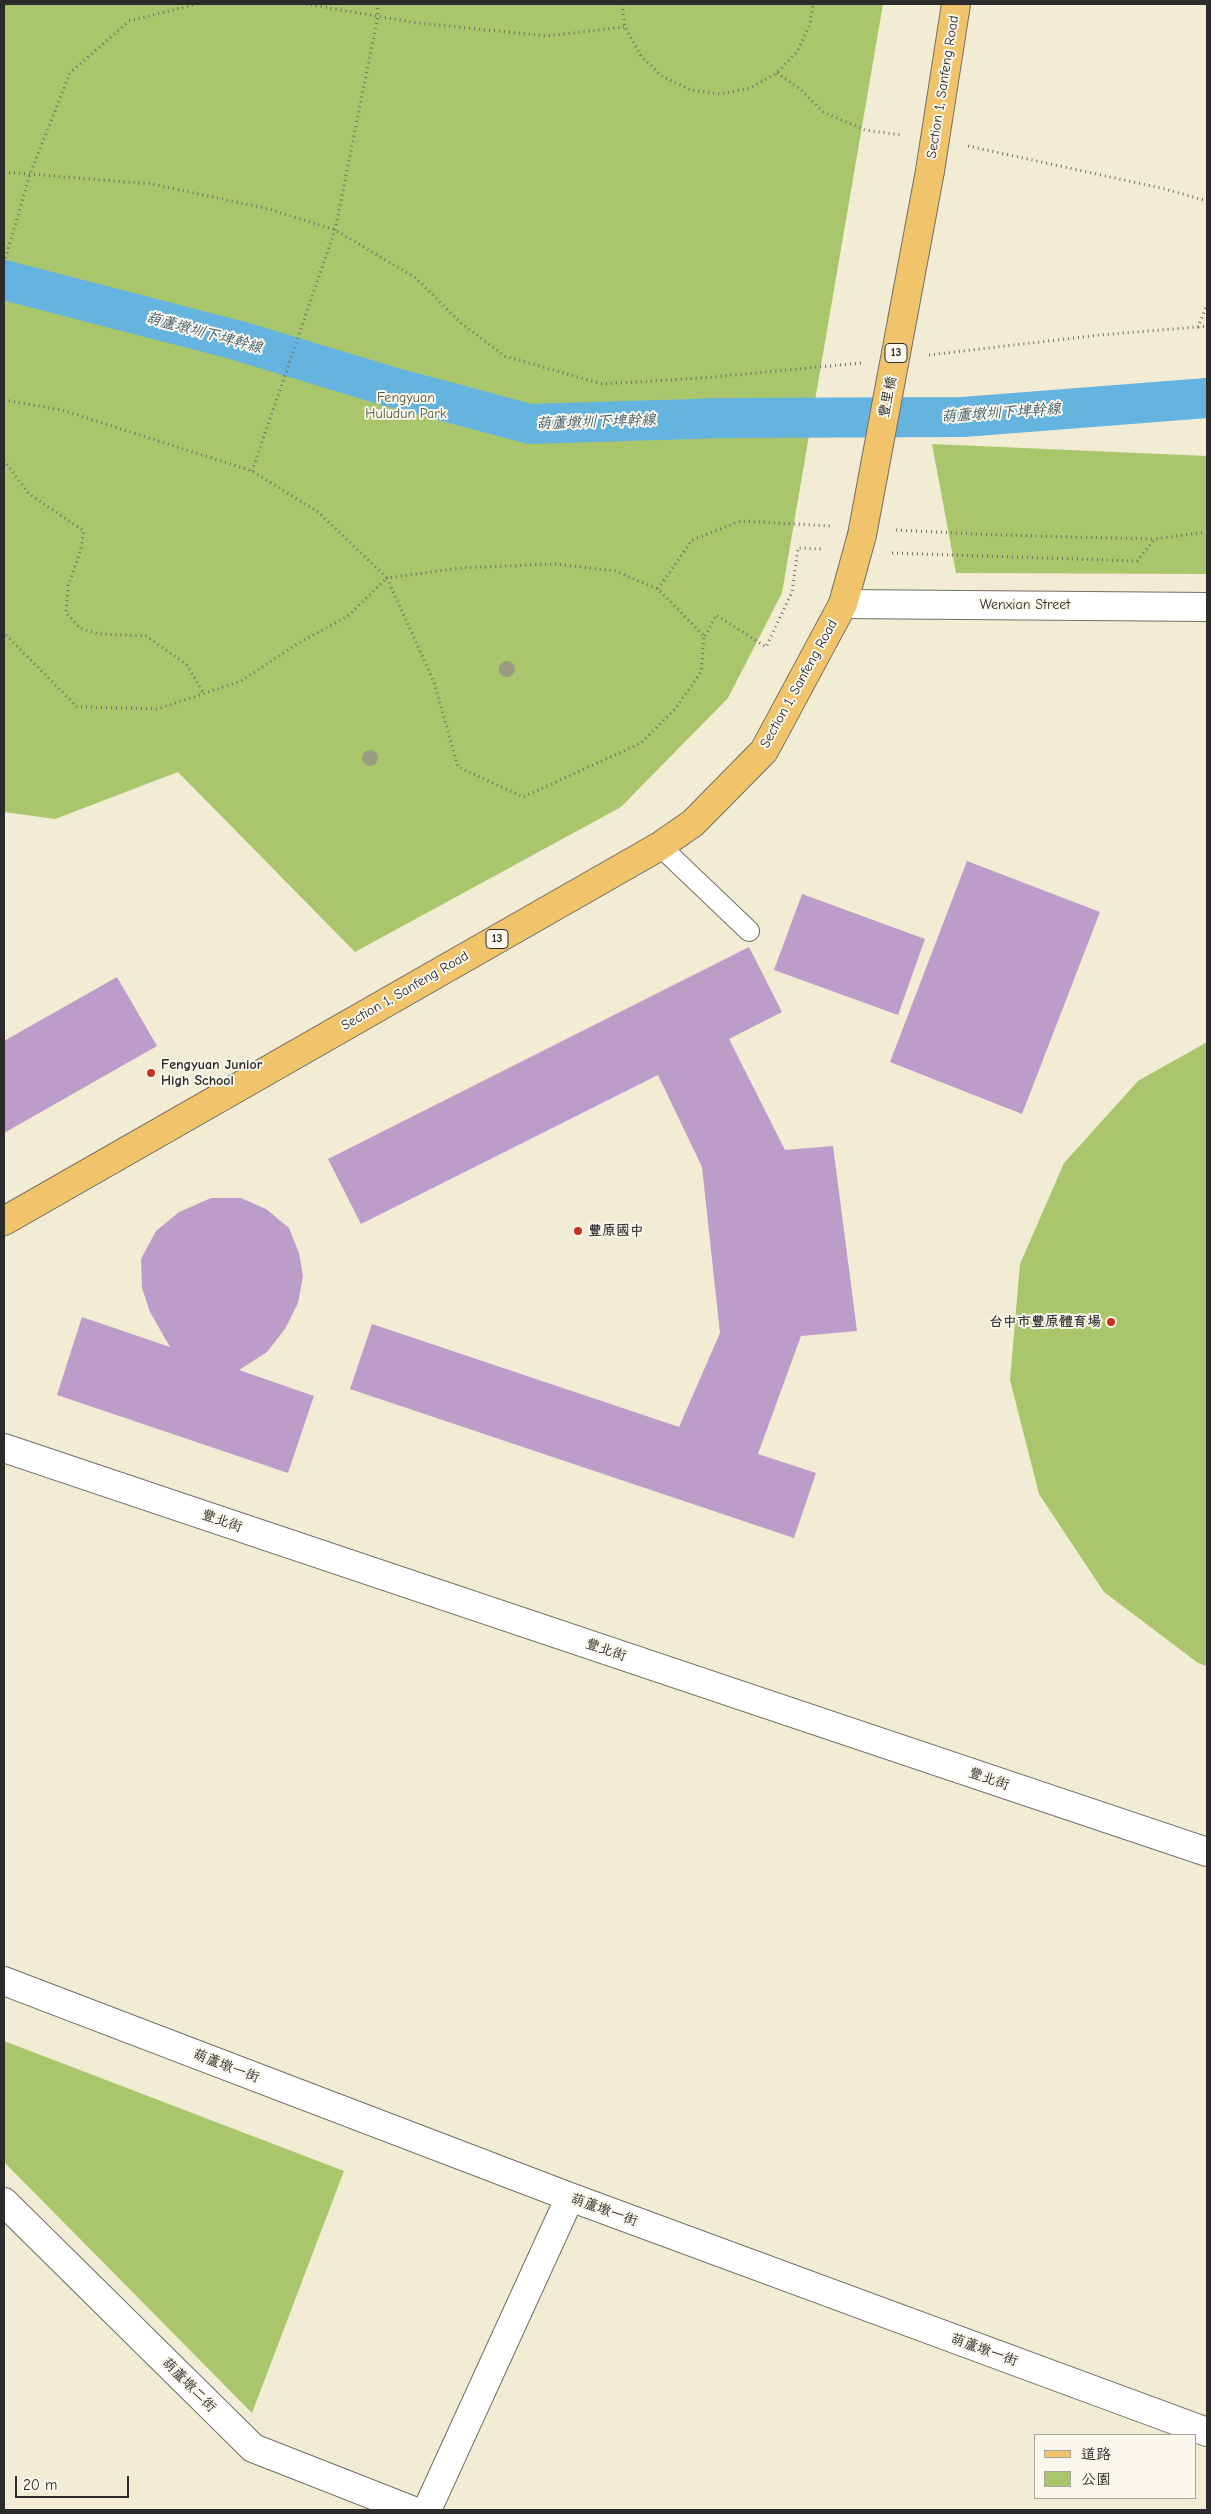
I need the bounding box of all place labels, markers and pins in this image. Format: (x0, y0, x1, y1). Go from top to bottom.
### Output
place label: Fengyuan Junior High School (161, 1057, 262, 1090)
marker: Fengyuan Junior High School (145, 1067, 157, 1079)
place label: 豐原國中 (588, 1223, 644, 1239)
marker: 豐原國中 (572, 1225, 584, 1237)
place label: 台中市豐原體育場 (989, 1314, 1101, 1330)
marker: 台中市豐原體育場 (1105, 1316, 1117, 1328)

